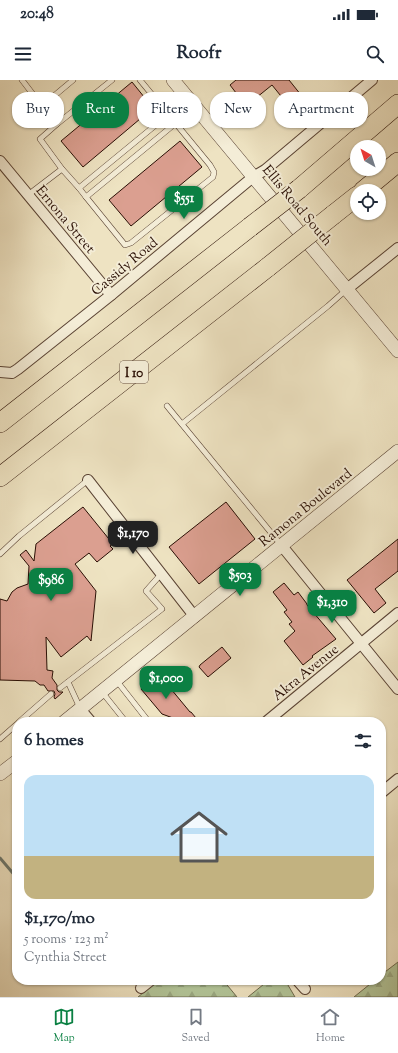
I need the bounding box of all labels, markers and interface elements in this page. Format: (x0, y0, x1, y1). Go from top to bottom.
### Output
text: 20:48 (20, 4, 54, 25)
text: Roofr (176, 41, 222, 67)
icon: menu (12, 43, 34, 65)
icon: search (364, 43, 386, 65)
chip: Buy (12, 92, 64, 128)
chip: Rent (72, 92, 129, 128)
chip: Filters (137, 92, 202, 128)
chip: New (210, 92, 266, 128)
chip: Apartment (274, 92, 368, 128)
north arrow (350, 140, 386, 176)
map controls (350, 140, 386, 220)
street label: Ellis Road South (257, 161, 336, 251)
street label: Ernona Street (30, 182, 99, 259)
button: locate (350, 184, 386, 220)
pin: $551 (160, 186, 208, 220)
text: $551 (174, 190, 194, 208)
street label: Cassidy Road (88, 234, 163, 301)
road number: I 10 (120, 361, 148, 383)
street label: Ramona Boulevard (255, 465, 357, 552)
pin: $1,170 (100, 521, 166, 555)
text: $1,170 (117, 525, 149, 543)
pin: $503 (216, 563, 264, 597)
text: $503 (228, 567, 252, 585)
pin: $986 (27, 568, 75, 602)
text: $986 (38, 572, 64, 590)
pin: $1,310 (299, 590, 365, 624)
text: $1,310 (316, 594, 348, 612)
street label: Akra Avenue (269, 641, 344, 707)
pin: $1,000 (133, 666, 199, 700)
text: $1,000 (149, 670, 183, 688)
text: 6 homes (24, 729, 84, 753)
icon: filters (352, 730, 374, 752)
icon: home (163, 801, 235, 873)
text: $1,170/mo (24, 907, 95, 931)
text: 5 rooms · 123 m² (24, 931, 109, 949)
text: Cynthia Street (24, 949, 106, 967)
tab: Map (53, 1006, 75, 1046)
tab: Saved (181, 1006, 210, 1046)
tab: Home (316, 1006, 345, 1046)

